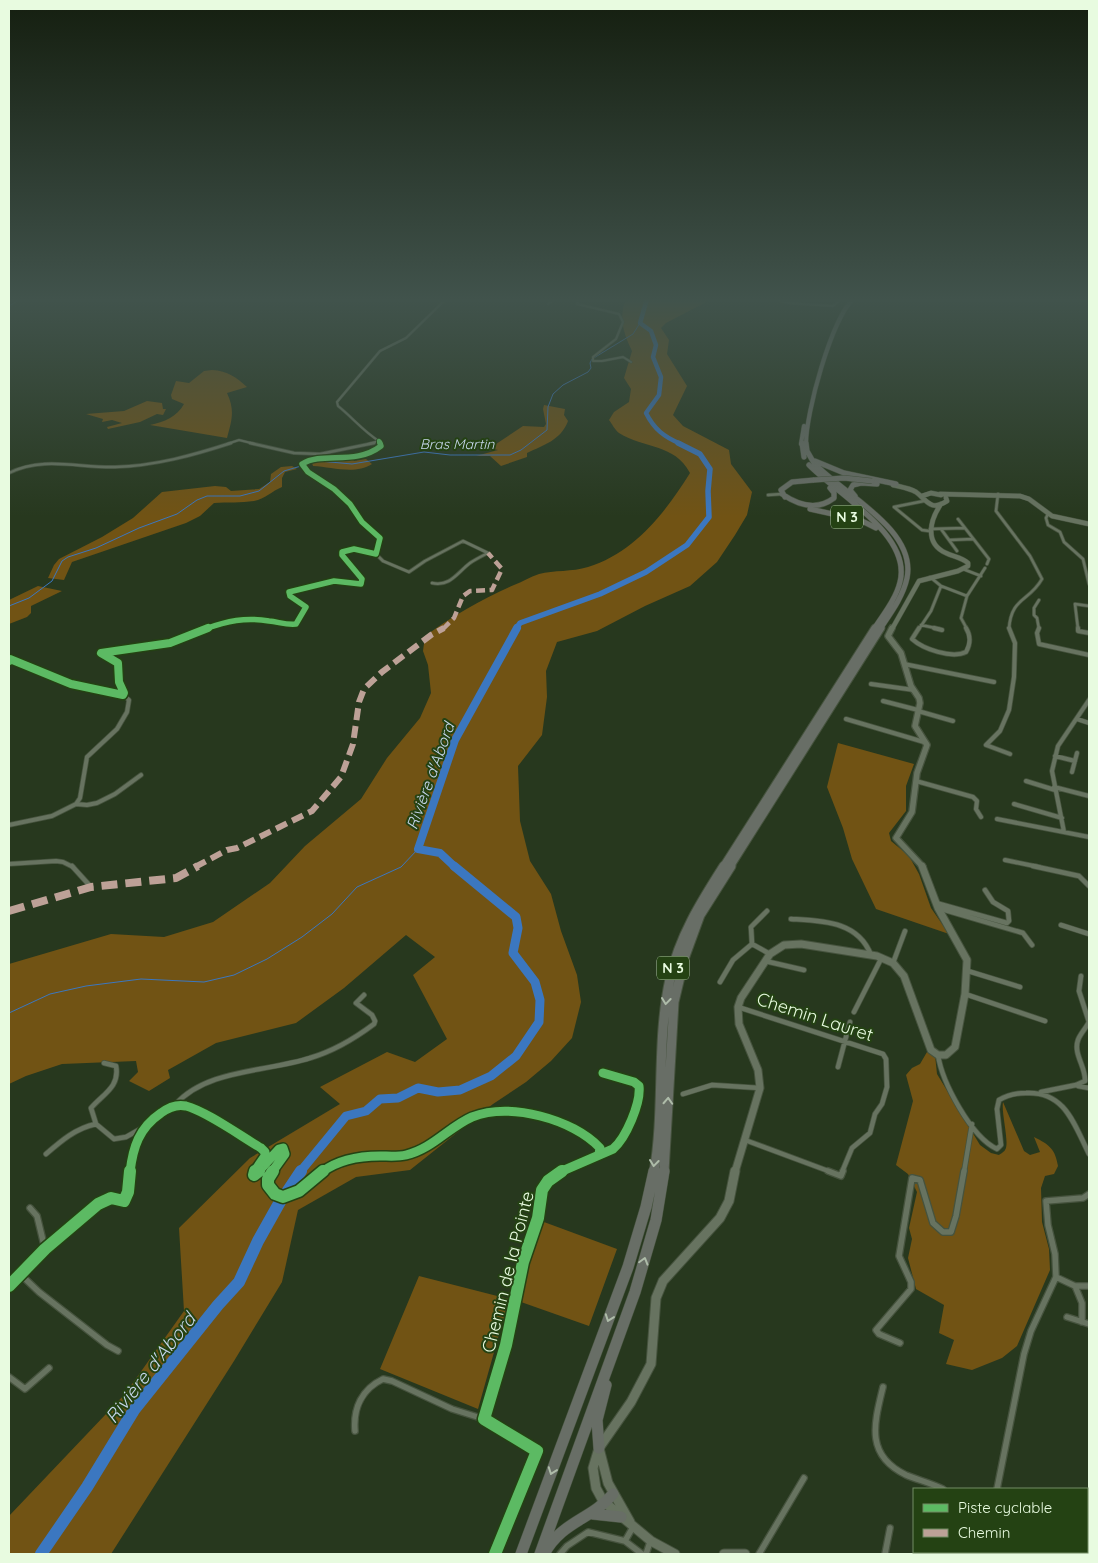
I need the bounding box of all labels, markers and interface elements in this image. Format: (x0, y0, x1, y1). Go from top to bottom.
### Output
water label: Bras Martin (420, 435, 495, 453)
road number: N 3 (831, 506, 863, 528)
water label: Rivière d'Abord (401, 718, 459, 832)
road number: N 3 (657, 956, 689, 980)
street label: Chemin Lauret (754, 987, 876, 1046)
one-way arrow (662, 997, 672, 1005)
one-way arrow (663, 1097, 674, 1105)
one-way arrow (649, 1159, 660, 1167)
street label: Chemin de la Pointe (476, 1189, 539, 1355)
one-way arrow (639, 1257, 649, 1266)
water label: Rivière d'Abord (99, 1306, 202, 1428)
one-way arrow (605, 1314, 615, 1322)
one-way arrow (548, 1466, 558, 1474)
legend (913, 1488, 1088, 1553)
text: Piste cyclable (958, 1498, 1052, 1517)
text: Chemin (958, 1523, 1010, 1542)

